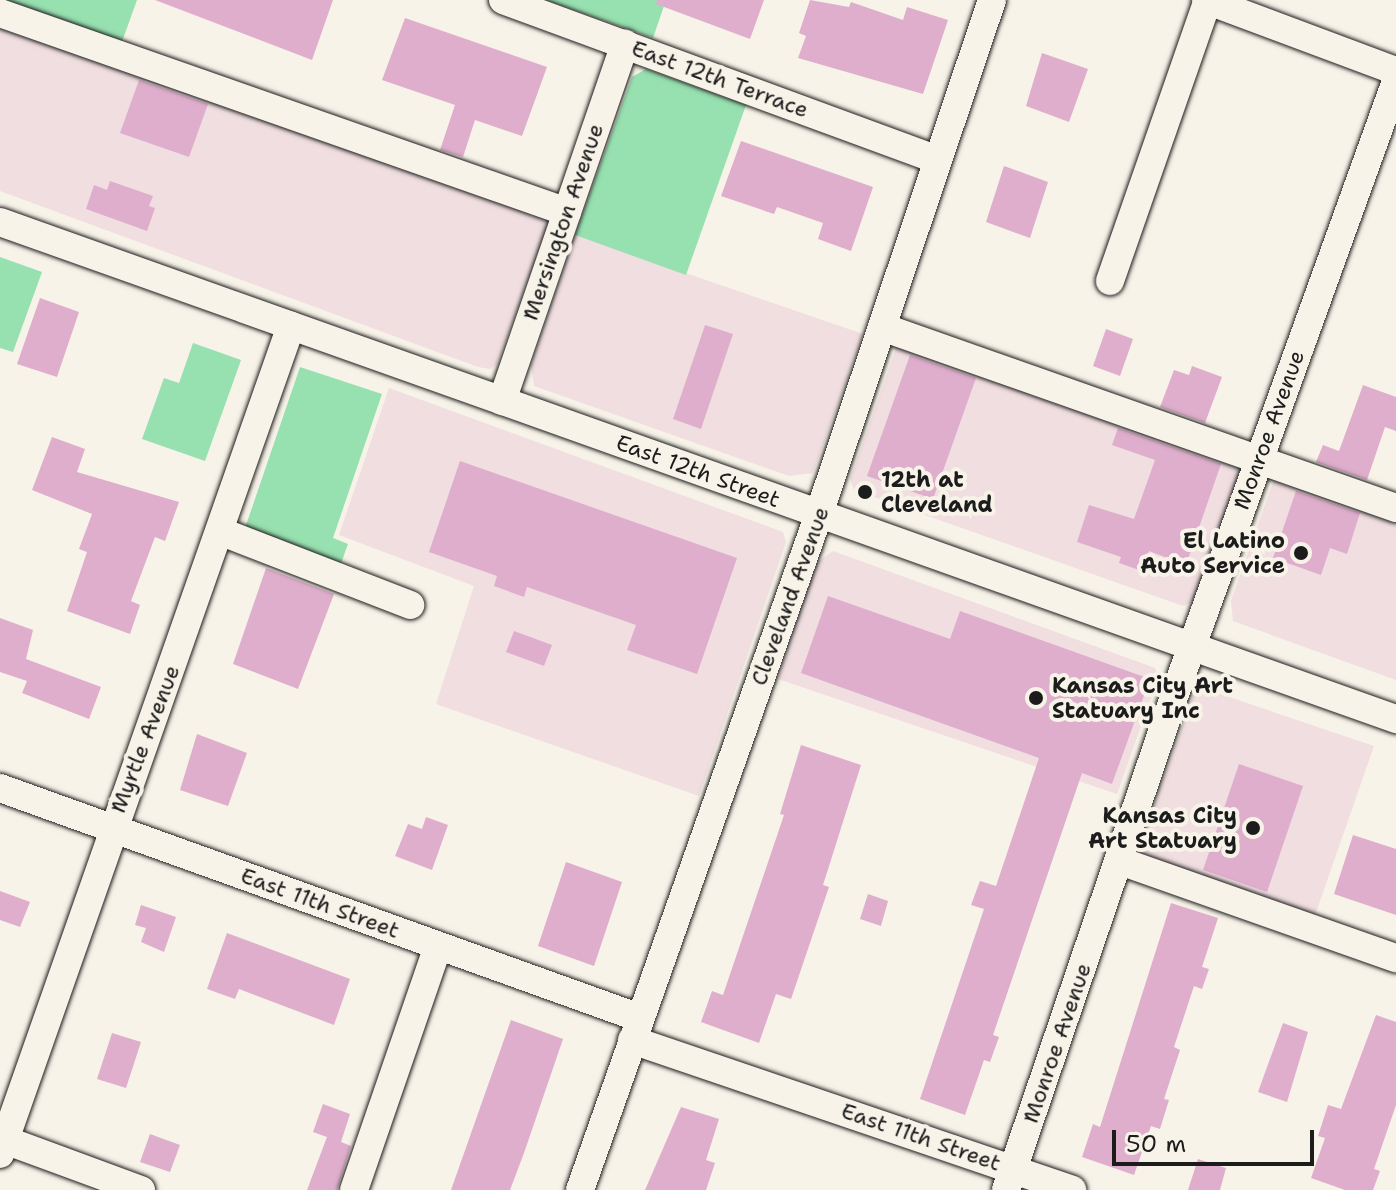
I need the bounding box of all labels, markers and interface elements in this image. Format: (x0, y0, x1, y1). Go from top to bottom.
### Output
street label: East 12th Terrace (628, 35, 812, 123)
street label: Mersington Avenue (517, 120, 609, 324)
street label: Monroe Avenue (1228, 347, 1310, 513)
street label: East 12th Street (612, 429, 784, 513)
place label: 12th at Cleveland (881, 466, 993, 518)
marker: 12th at Cleveland (856, 483, 874, 501)
street label: Cleveland Avenue (745, 503, 835, 689)
place label: El Latino Auto Service (1140, 527, 1285, 578)
marker: El Latino Auto Service (1292, 544, 1310, 562)
street label: Myrtle Avenue (105, 661, 185, 817)
place label: Kansas City Art Statuary Inc (1052, 672, 1233, 724)
marker: Kansas City Art Statuary Inc (1027, 689, 1045, 707)
place label: Kansas City Art Statuary (1088, 802, 1237, 854)
marker: Kansas City Art Statuary (1244, 819, 1262, 837)
street label: East 11th Street (237, 862, 403, 944)
street label: Monroe Avenue (1017, 959, 1097, 1127)
street label: East 11th Street (838, 1097, 1004, 1177)
scale bar (1116, 1114, 1318, 1164)
text: 50 m (1126, 1128, 1186, 1160)

